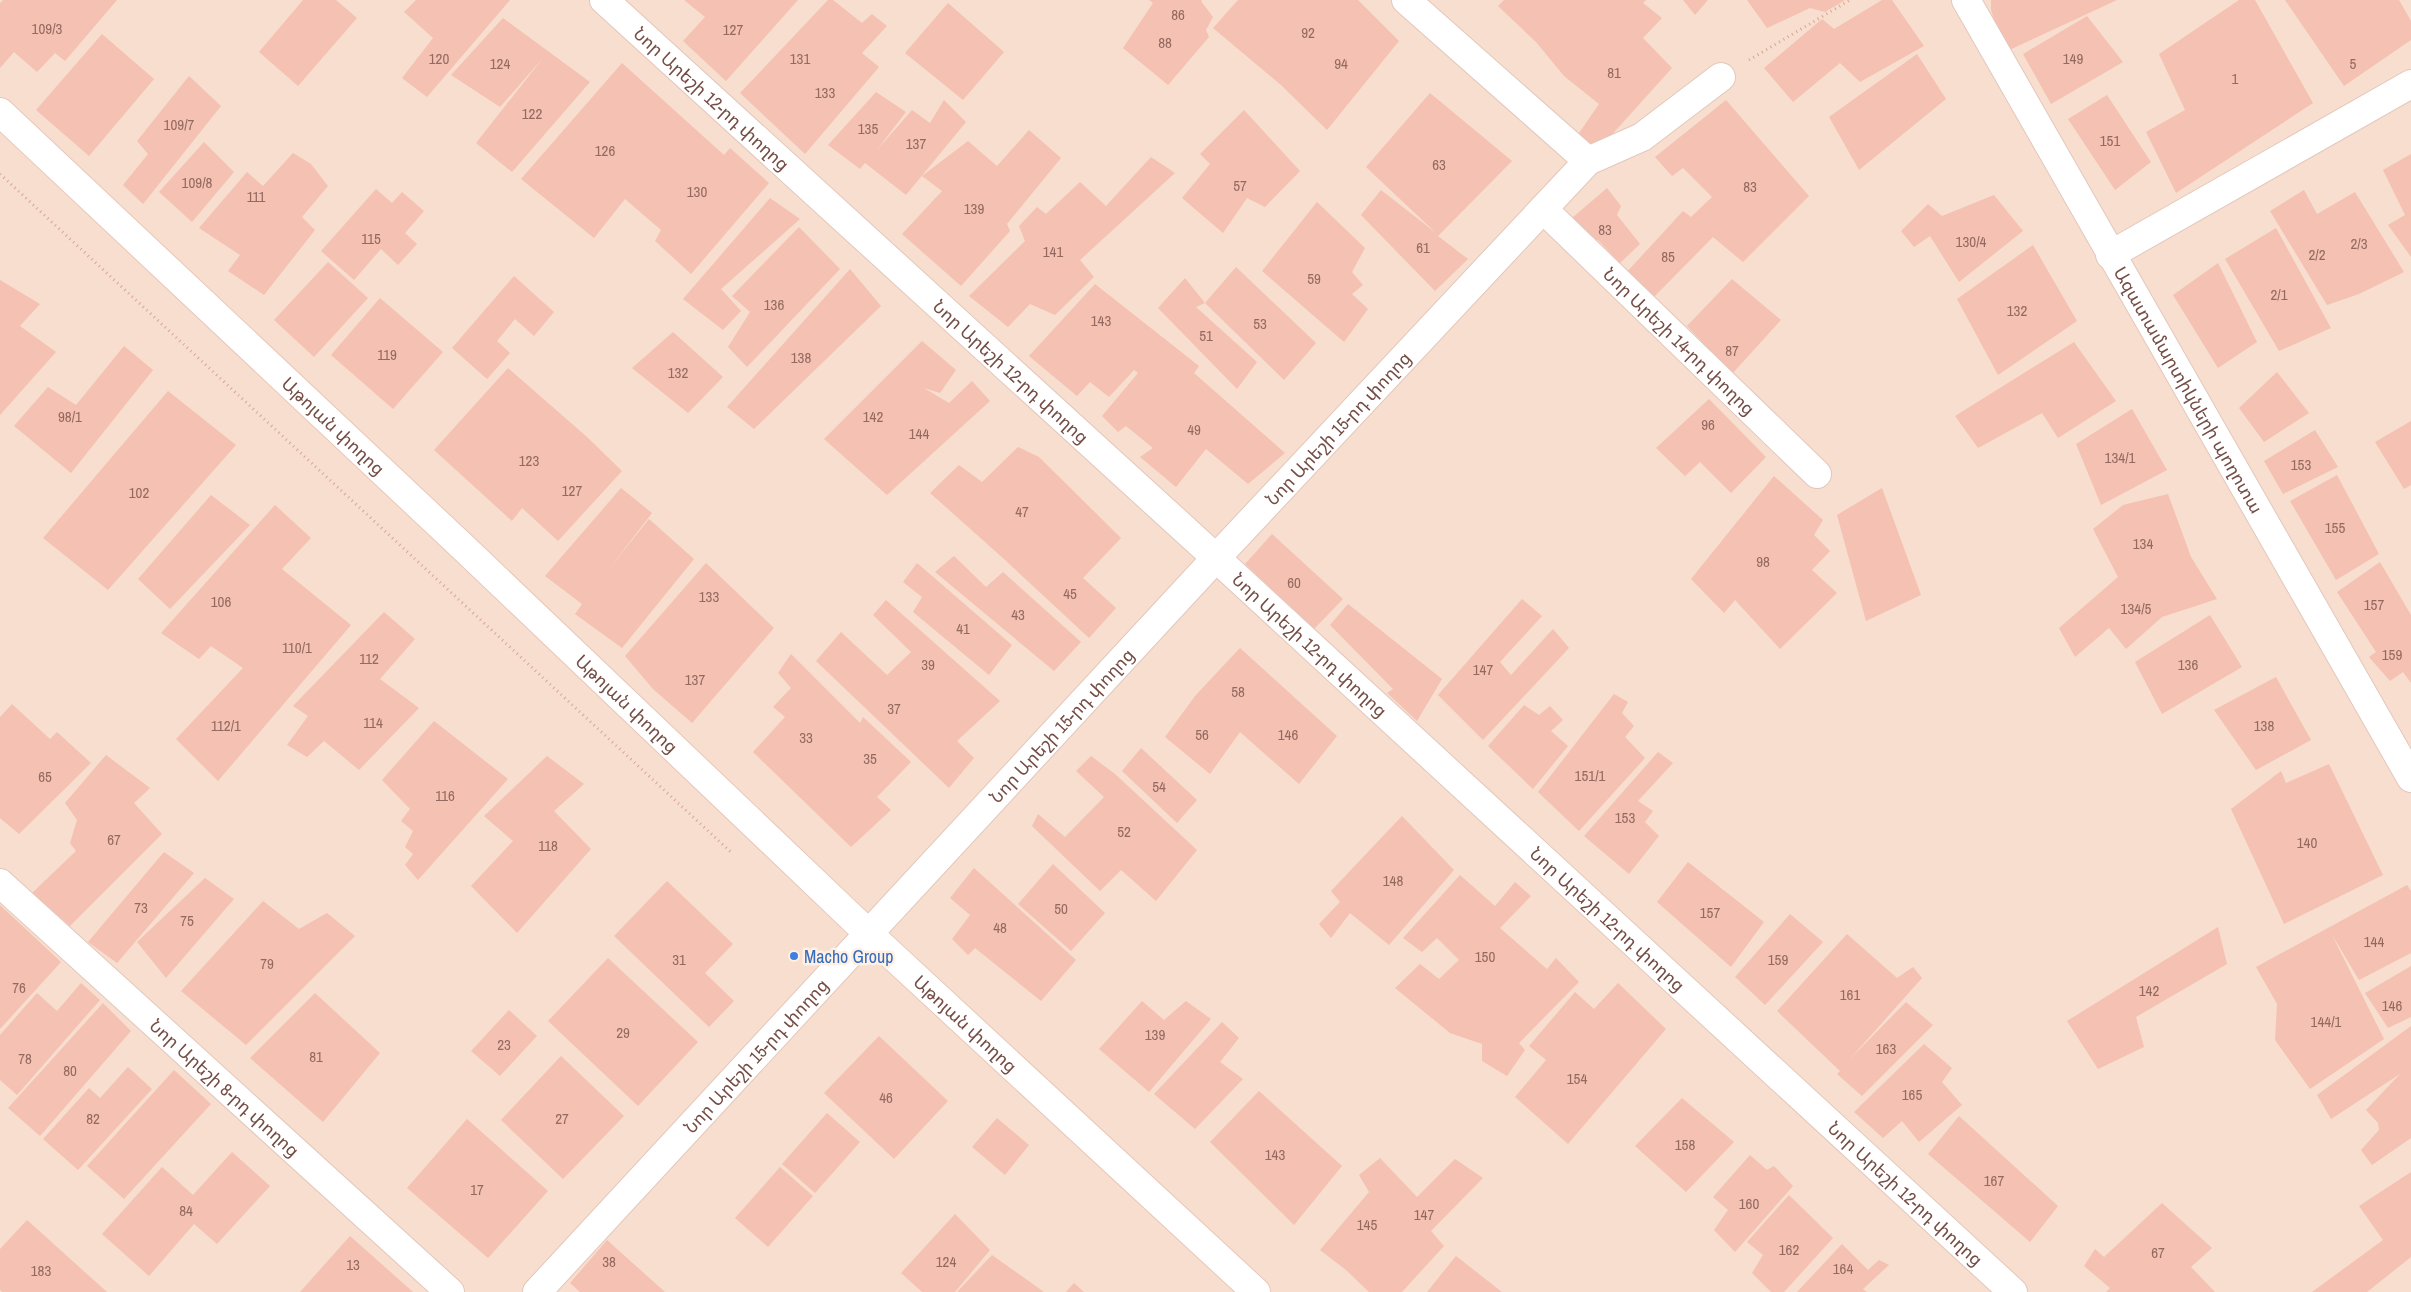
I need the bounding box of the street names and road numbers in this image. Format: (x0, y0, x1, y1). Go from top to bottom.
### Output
street label: Նոր Արեշի 12-րդ փողոց (629, 21, 795, 176)
street label: Նոր Արեշի 14-րդ փողոց (1598, 262, 1761, 421)
street label: Ազատամարտիկների պողոտա (2108, 262, 2270, 518)
street label: Նոր Արեշի 12-րդ փողոց (928, 294, 1095, 449)
street label: Նոր Արեշի 15-րդ փողոց (1259, 345, 1416, 511)
street label: Աթոյան փողոց (277, 371, 391, 480)
street label: Նոր Արեշի 12-րդ փողոց (1227, 567, 1393, 722)
street label: Նոր Արեշի 15-րդ փողոց (983, 642, 1139, 808)
street label: Աթոյան փողոց (570, 648, 684, 759)
street label: Նոր Արեշի 12-րդ փողոց (1525, 841, 1691, 997)
street label: Աթոյան փողոց (908, 969, 1023, 1078)
street label: Նոր Արեշի 15-րդ փողոց (678, 973, 834, 1139)
street label: Նոր Արեշի 8-րդ փողոց (145, 1013, 305, 1162)
street label: Նոր Արեշի 12-րդ փողոց (1823, 1115, 1989, 1271)

